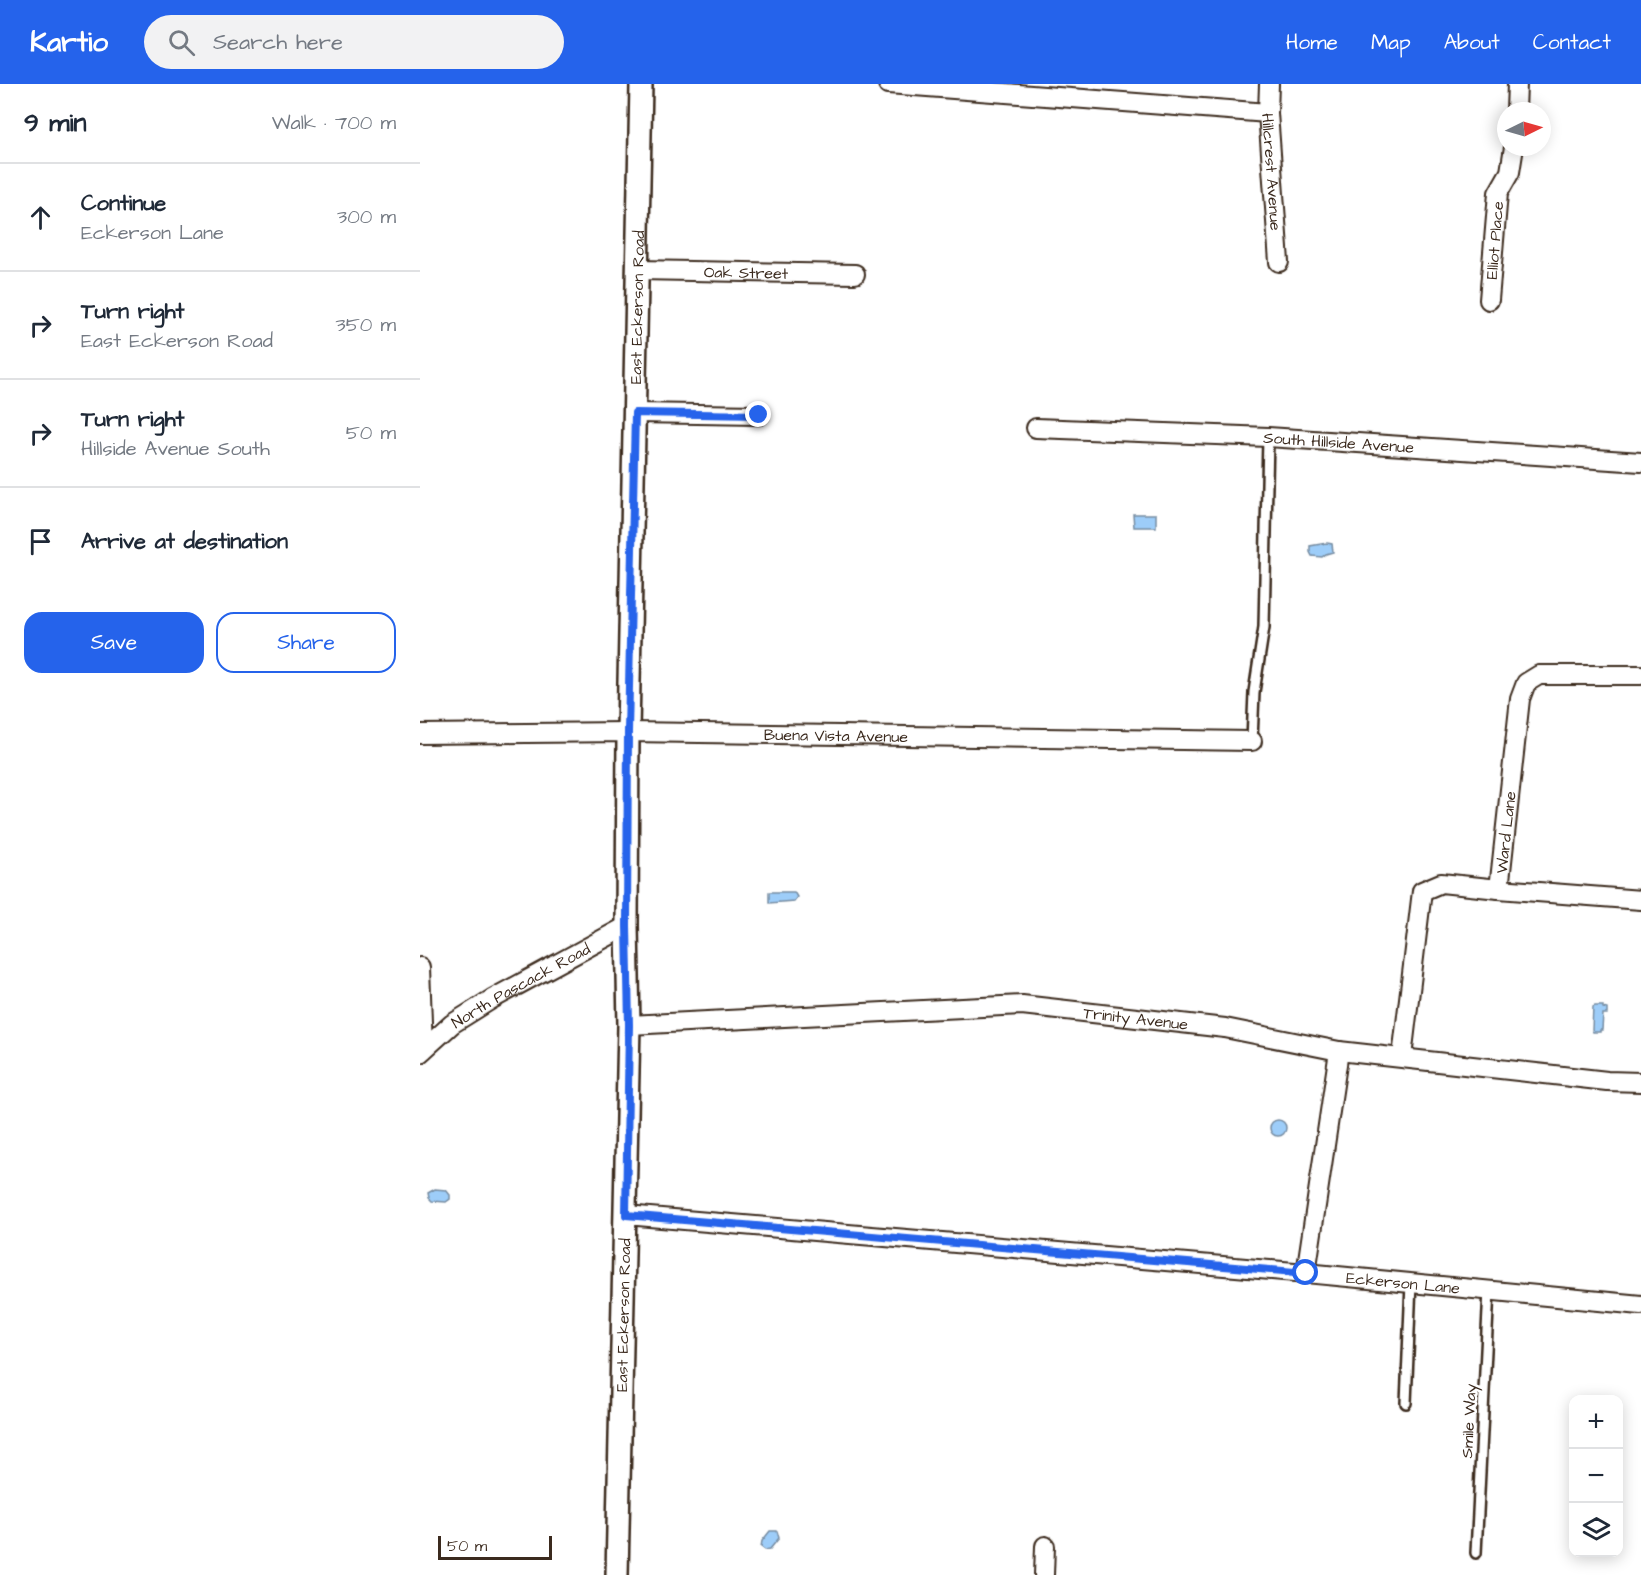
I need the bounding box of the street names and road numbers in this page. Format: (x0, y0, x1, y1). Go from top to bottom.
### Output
street label: Hillcrest Avenue (1256, 112, 1287, 232)
street label: Elliot Place (1481, 200, 1509, 280)
street label: East Eckerson Road (625, 230, 650, 384)
street label: Oak Street (704, 261, 789, 285)
street label: South Hillside Avenue (1263, 427, 1415, 459)
street label: Buena Vista Avenue (764, 724, 909, 748)
street label: Ward Lane (1491, 790, 1522, 875)
street label: North Pascack Road (447, 938, 594, 1034)
street label: Trinity Avenue (1082, 1002, 1190, 1036)
street label: East Eckerson Road (611, 1238, 636, 1392)
street label: Eckerson Lane (1345, 1267, 1461, 1300)
street label: Smile Way (1456, 1383, 1483, 1459)

